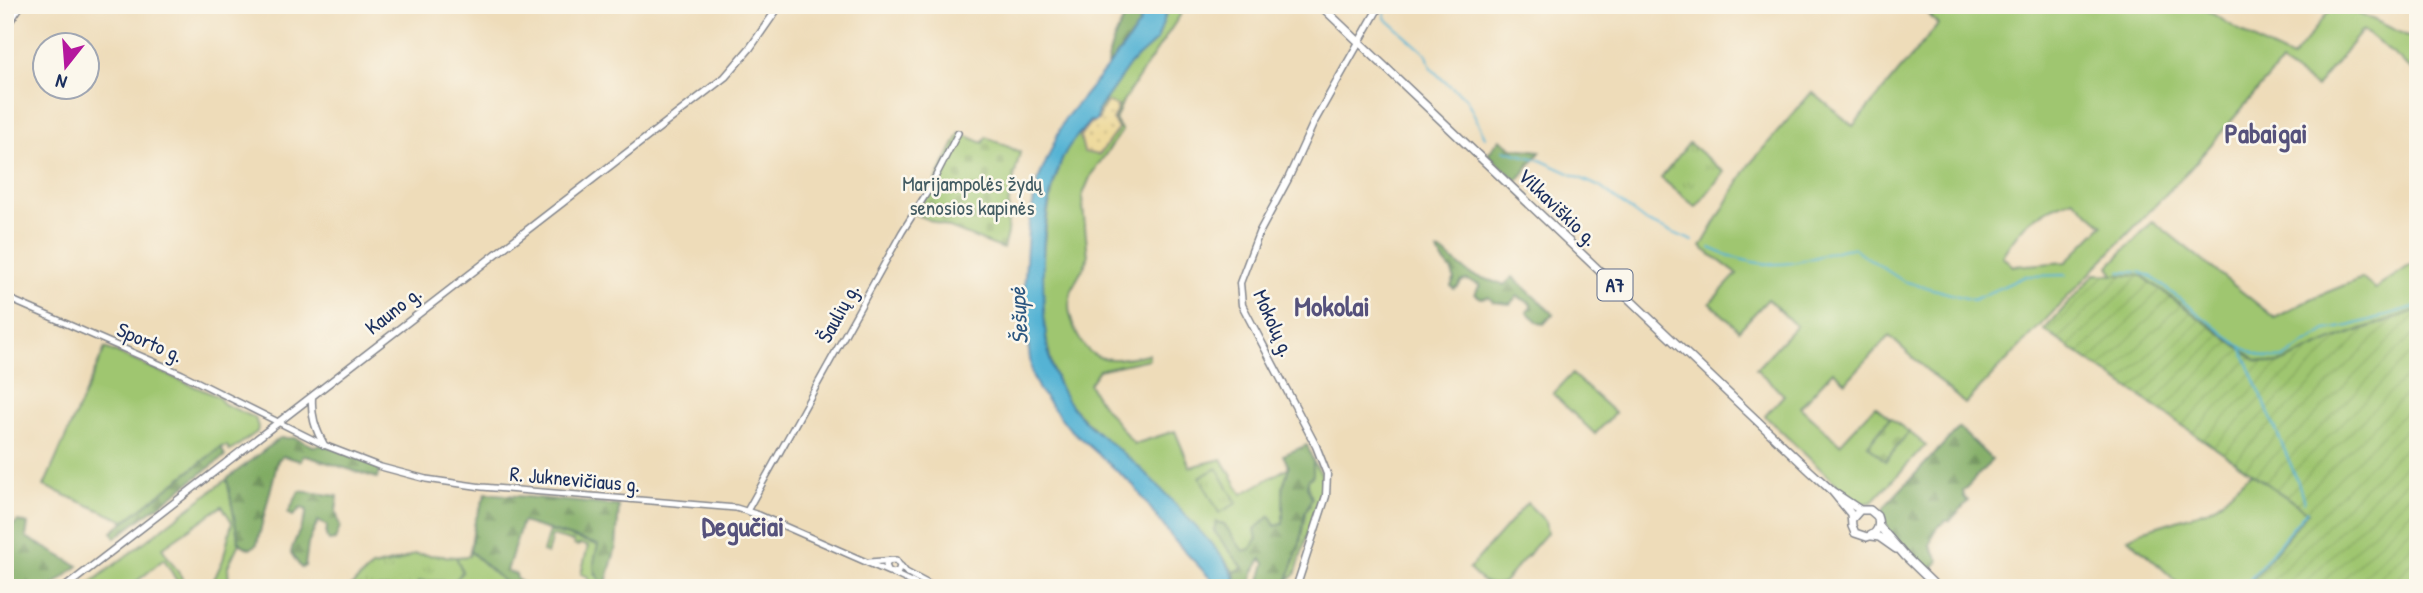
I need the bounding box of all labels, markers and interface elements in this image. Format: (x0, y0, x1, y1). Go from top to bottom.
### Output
north arrow (32, 32, 102, 102)
text: N (52, 68, 70, 96)
district label: Pabaigai (2225, 114, 2307, 153)
street label: Vilkaviškio g. (1512, 162, 1604, 252)
park label: Marijampolės žydų senosios kapinės (902, 169, 1043, 222)
road number: A7 (1598, 270, 1632, 300)
street label: Šaulių g. (810, 278, 866, 348)
street label: Kauno g. (359, 279, 427, 341)
street label: Mokolų g. (1246, 285, 1302, 361)
water label: Šešupė (1001, 286, 1036, 345)
district label: Mokolai (1294, 287, 1370, 325)
street label: Sporto g. (112, 315, 188, 369)
street label: R. Juknevičiaus g. (509, 459, 641, 499)
district label: Degučiai (702, 507, 784, 546)

